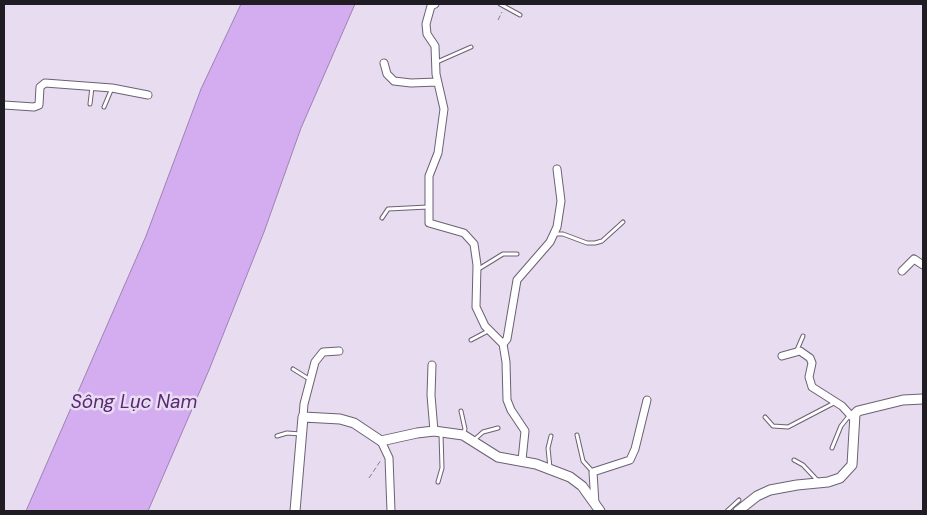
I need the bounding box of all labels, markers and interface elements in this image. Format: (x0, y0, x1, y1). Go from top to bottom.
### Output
water label: Sông Lục Nam (71, 392, 197, 414)

